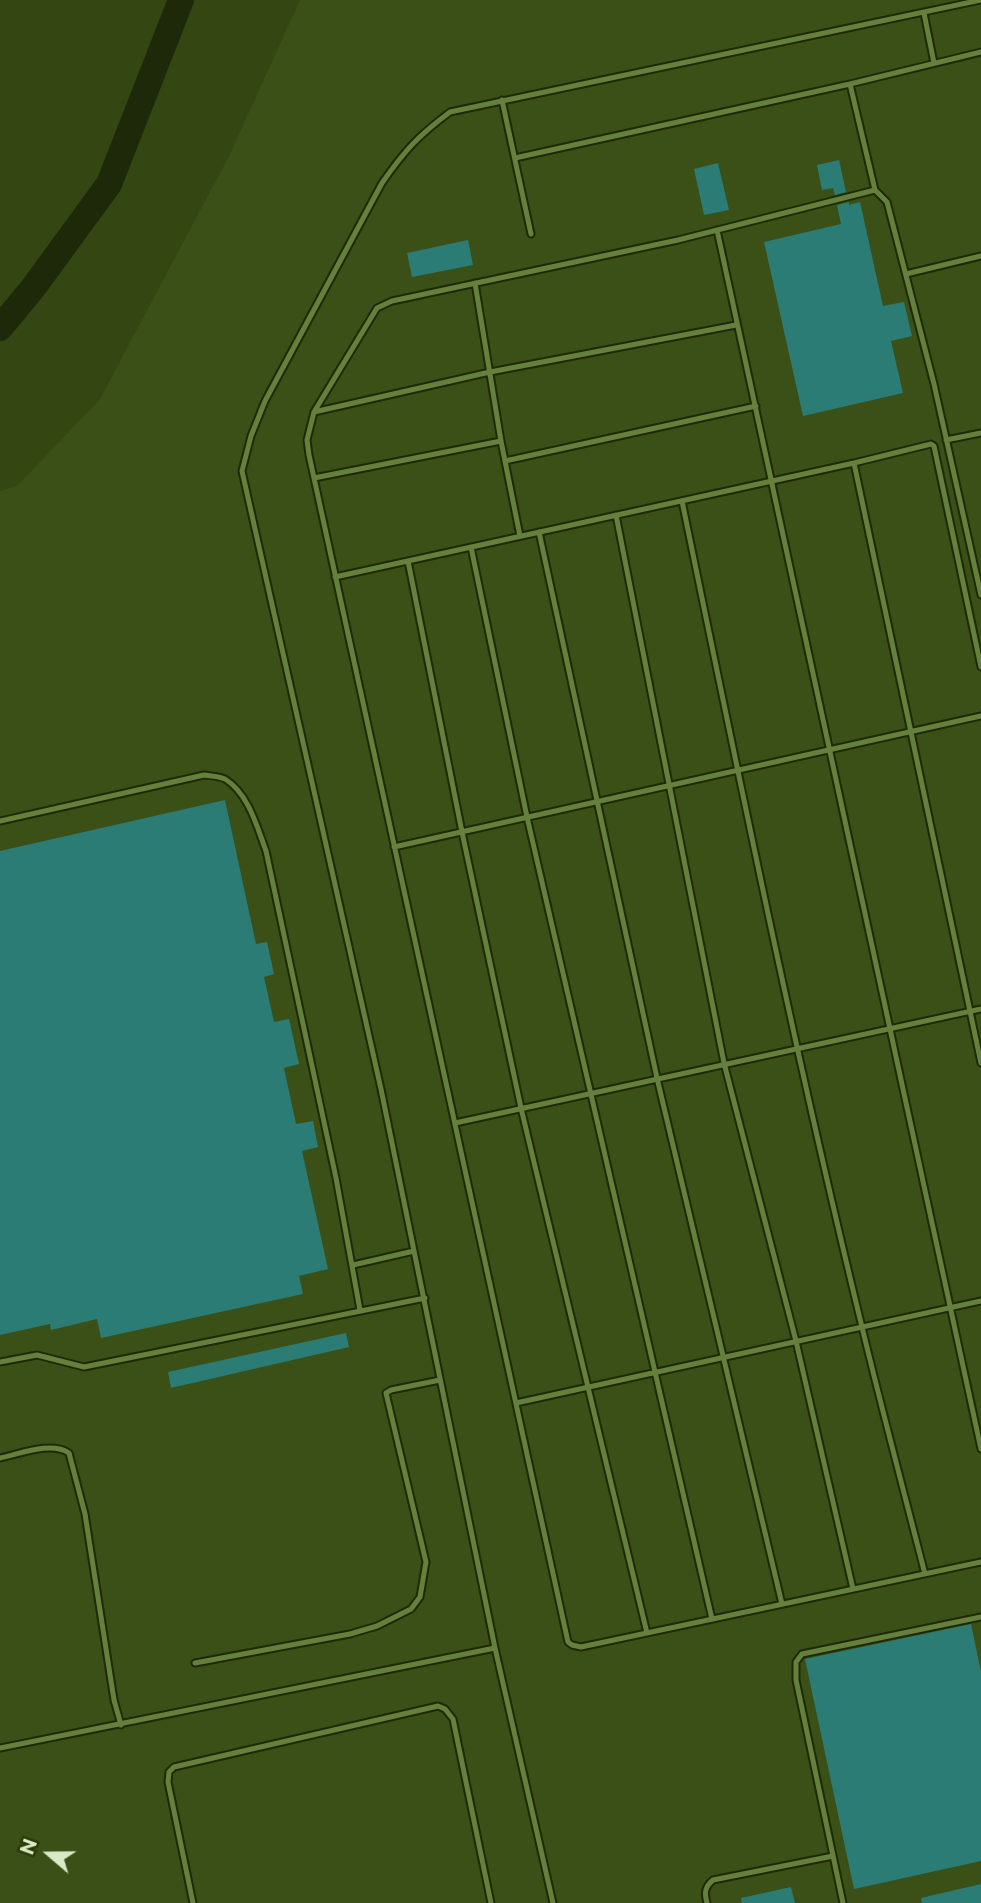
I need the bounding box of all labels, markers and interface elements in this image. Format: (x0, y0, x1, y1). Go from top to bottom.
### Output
north arrow (14, 1819, 84, 1889)
text: N (15, 1836, 42, 1858)

